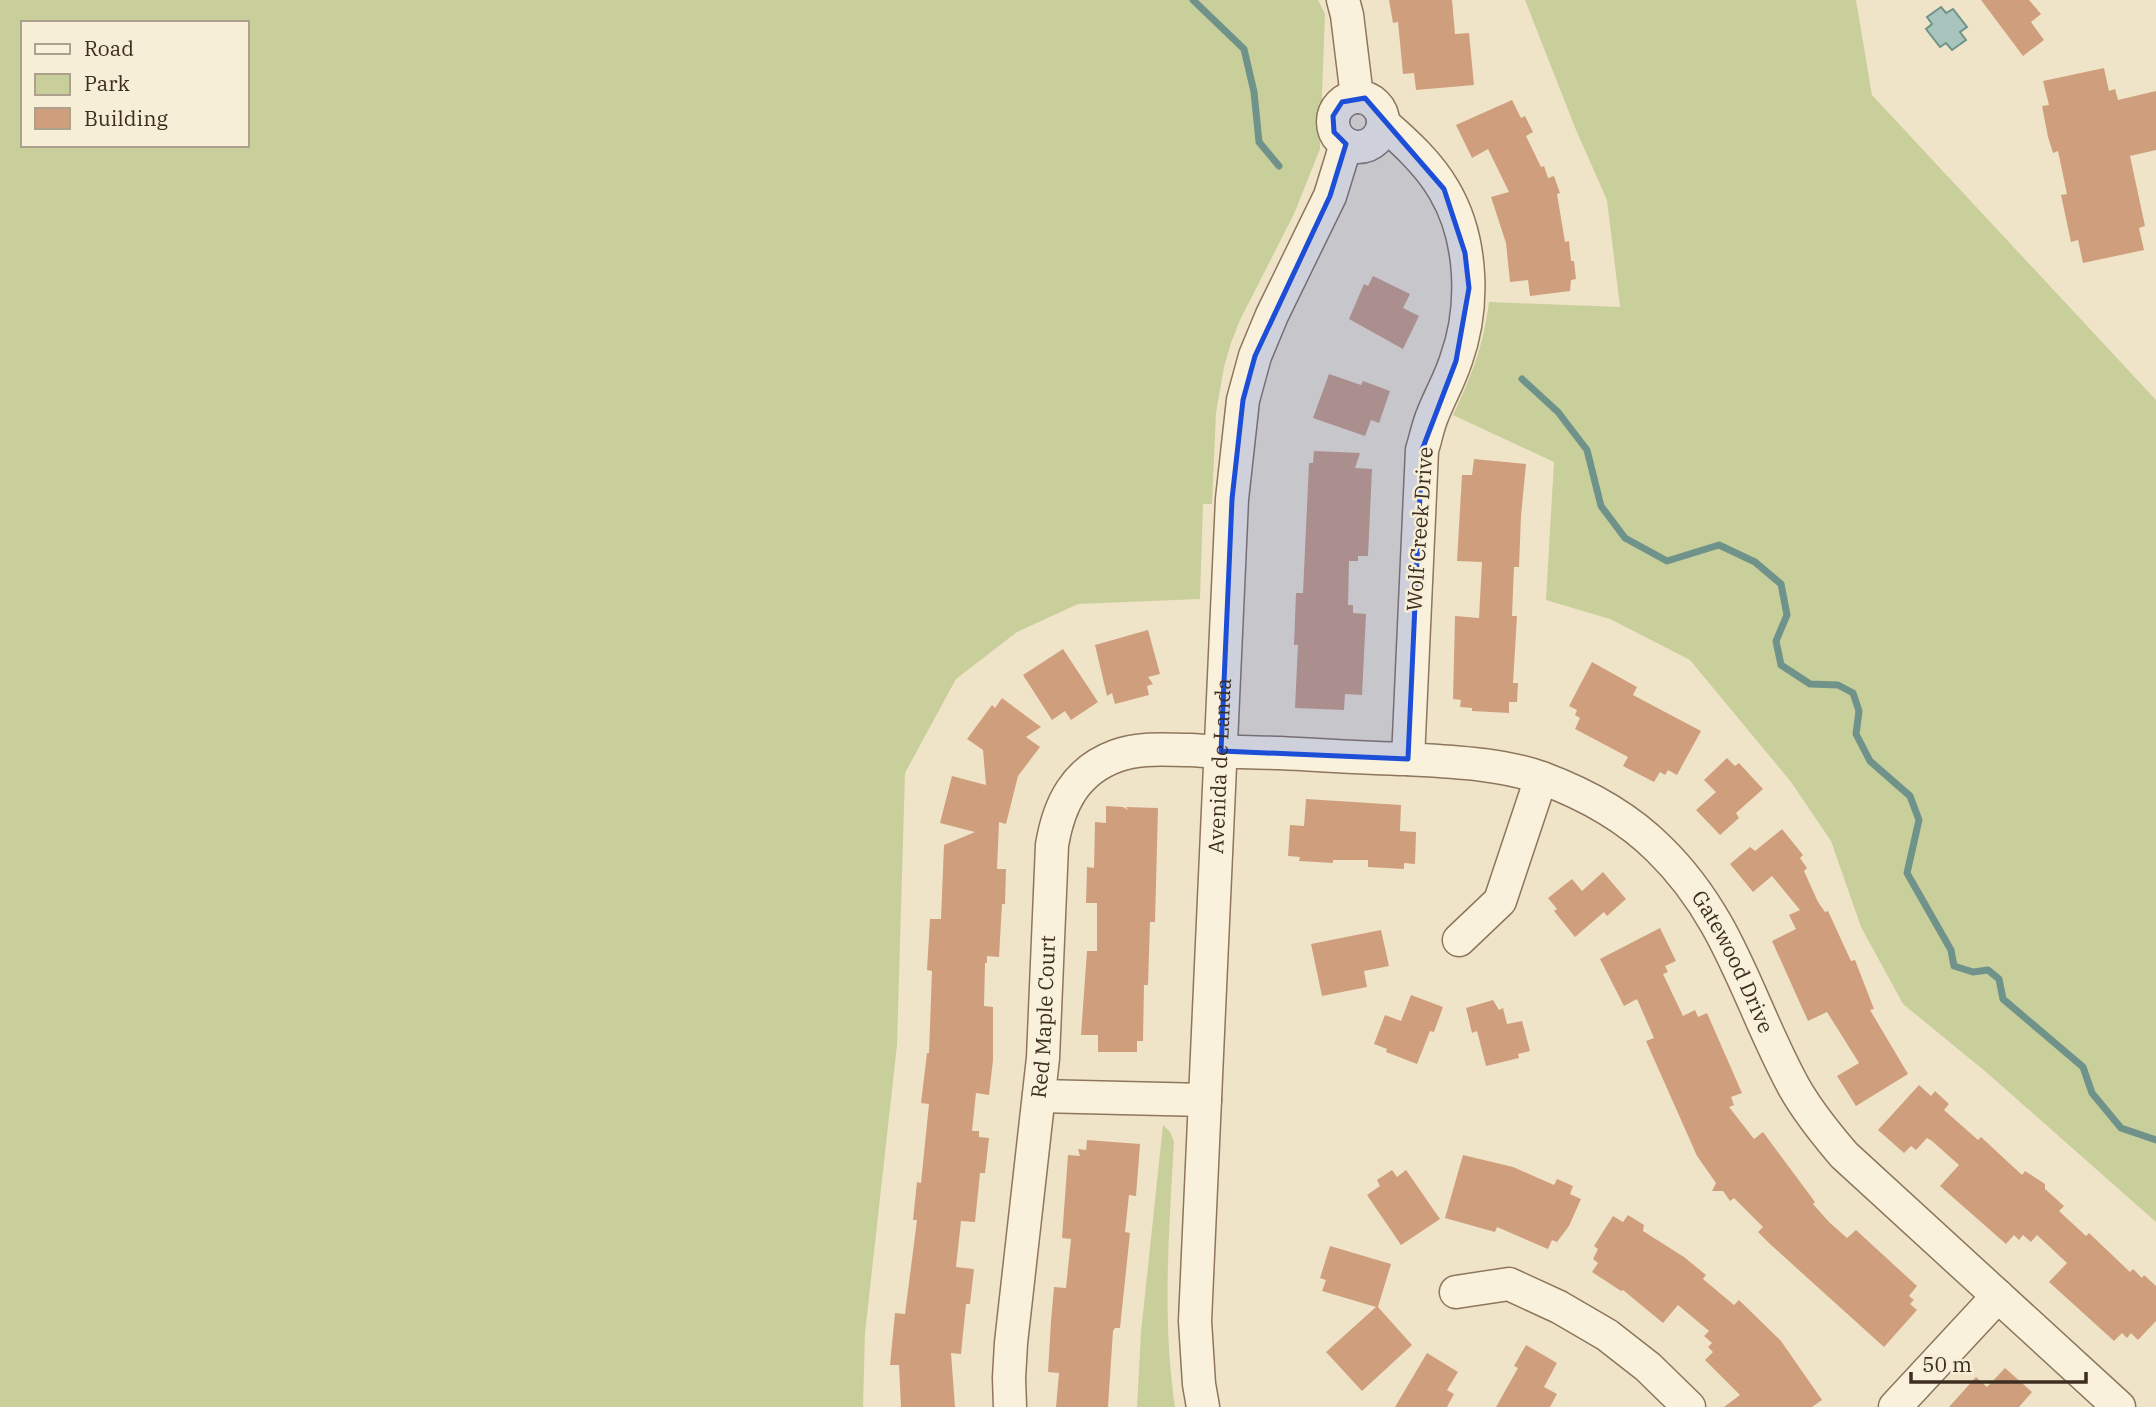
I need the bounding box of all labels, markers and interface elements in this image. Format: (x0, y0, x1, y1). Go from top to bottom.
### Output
legend (21, 21, 248, 147)
text: Road (84, 34, 134, 62)
text: Park (84, 69, 131, 97)
text: Building (84, 104, 169, 132)
street label: Wolf Creek Drive (1399, 446, 1439, 612)
street label: Avenida de Landa (1201, 678, 1237, 854)
street label: Gatewood Drive (1686, 884, 1781, 1037)
street label: Red Maple Court (1024, 935, 1061, 1100)
scale bar (1911, 1340, 2086, 1384)
text: 50 m (1922, 1350, 1972, 1378)

